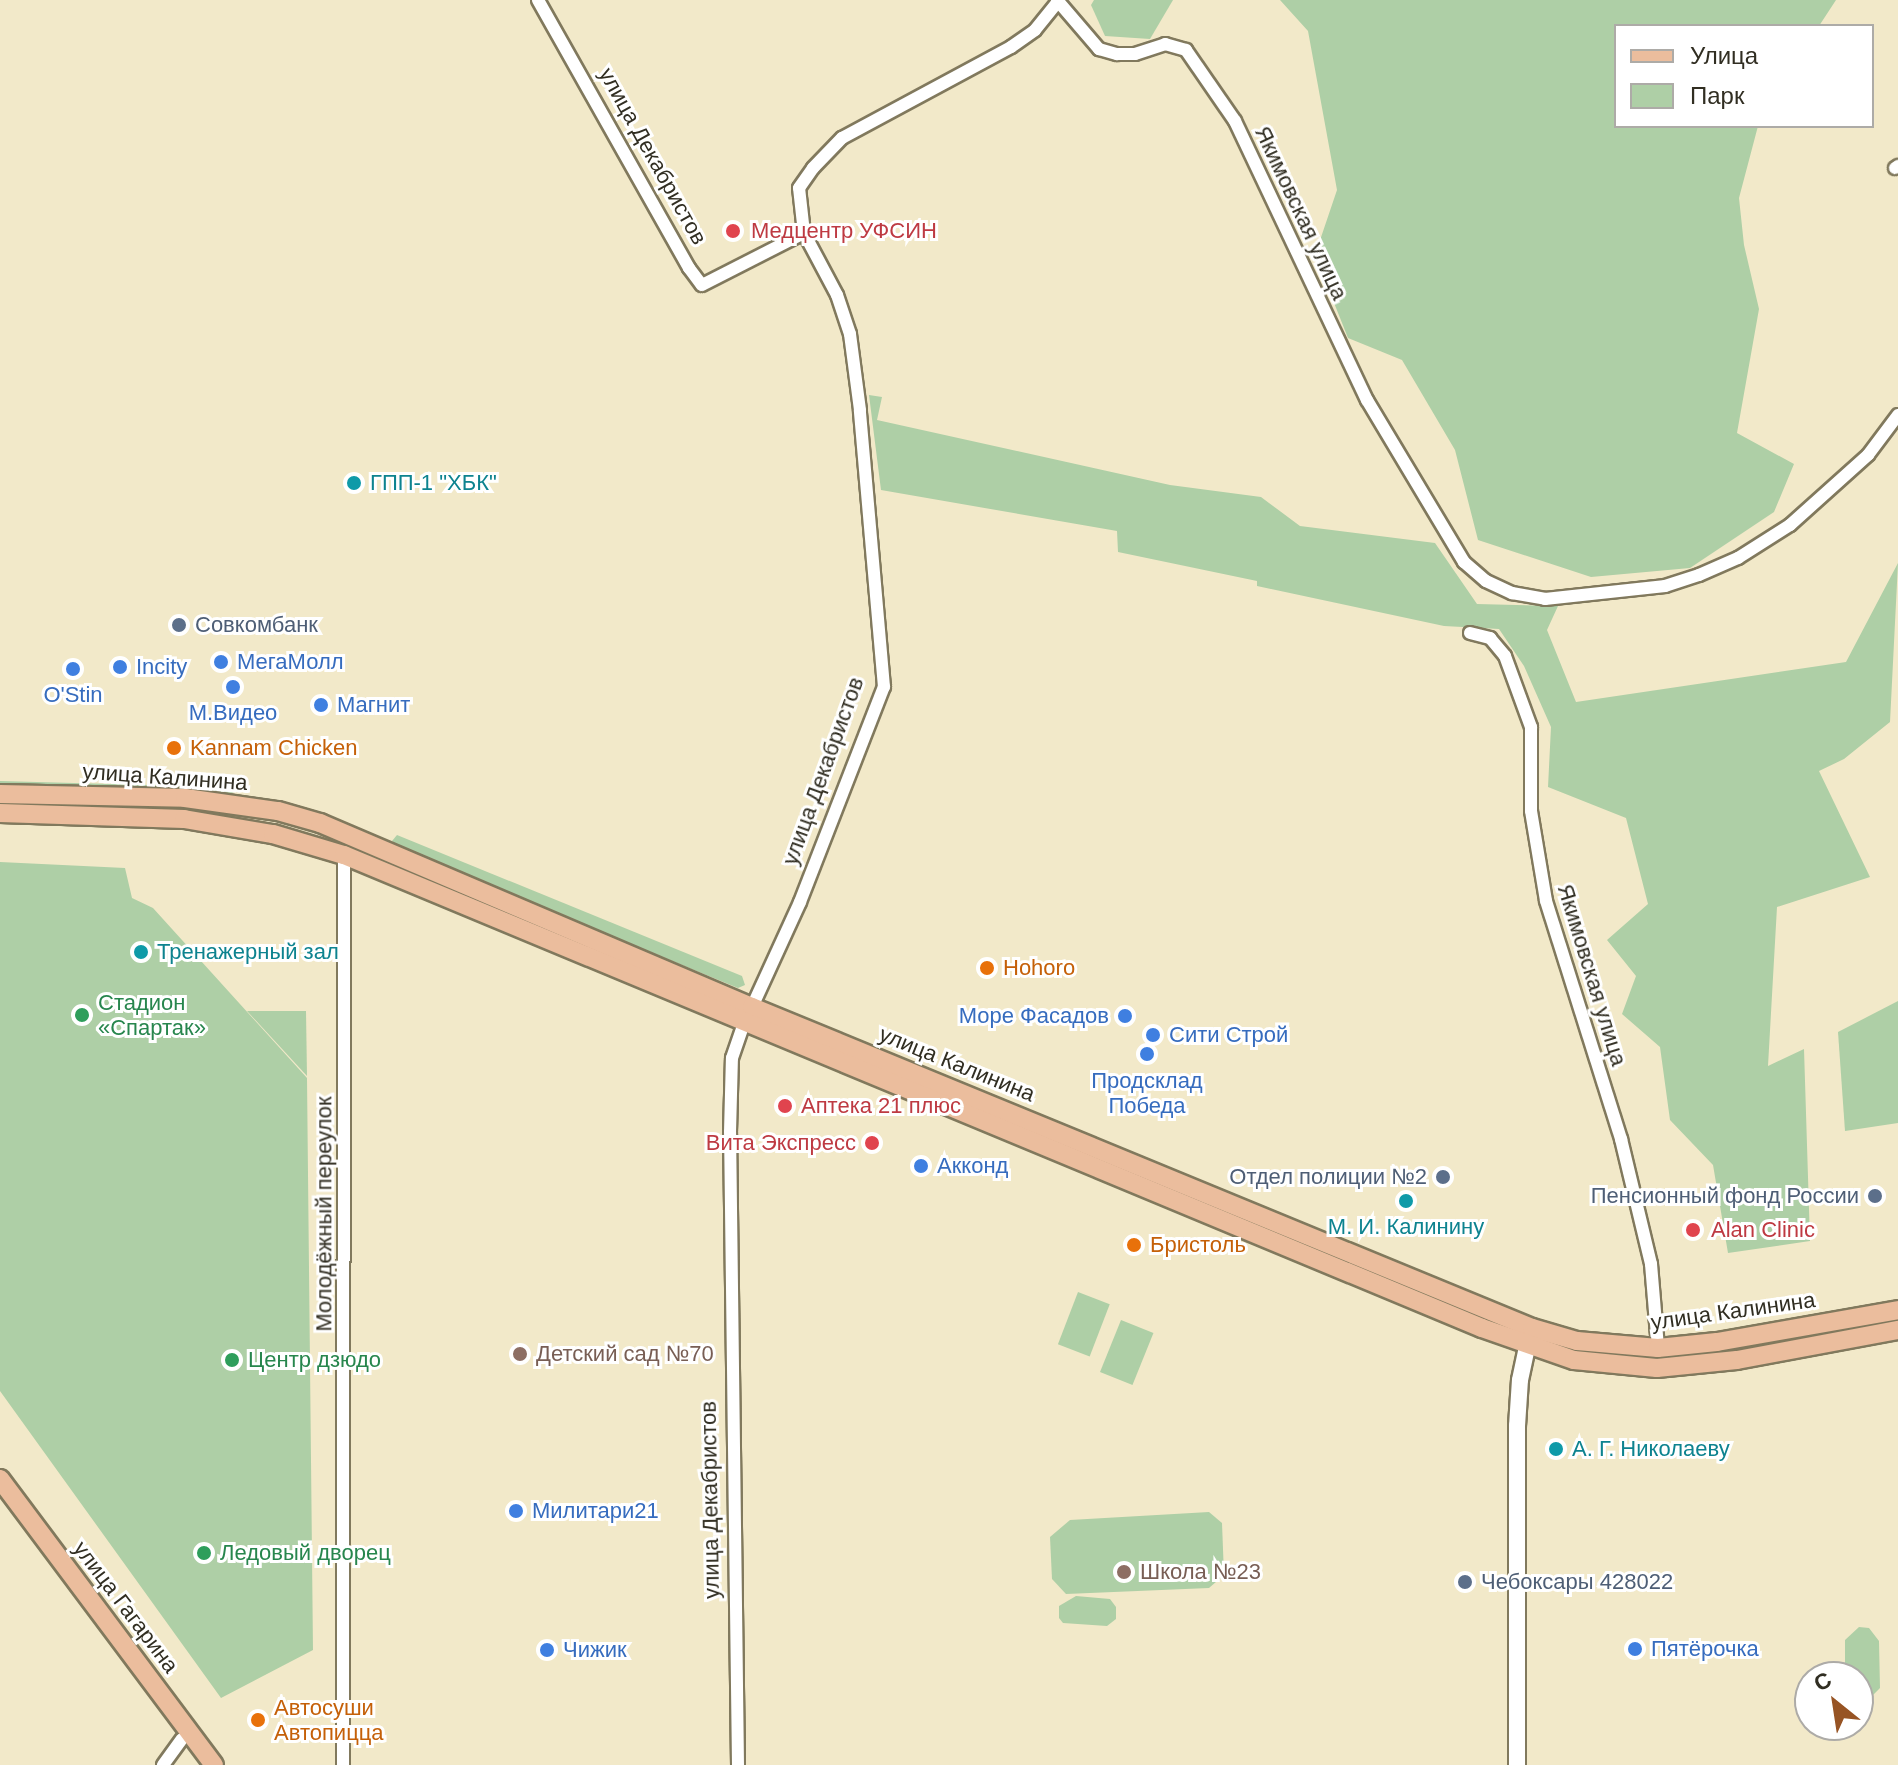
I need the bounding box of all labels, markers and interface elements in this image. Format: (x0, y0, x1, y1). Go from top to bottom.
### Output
legend (1614, 24, 1874, 128)
text: Улица (1690, 42, 1758, 69)
street label: улица Декабристов (593, 63, 713, 249)
text: Парк (1690, 82, 1744, 109)
street label: Якимовская улица (1249, 122, 1353, 304)
place label: Медцентр УФСИН (751, 218, 937, 244)
marker: Медцентр УФСИН (722, 220, 744, 242)
place label: ГПП-1 "ХБК" (370, 470, 497, 496)
marker: ГПП-1 "ХБК" (345, 474, 363, 492)
place label: Совкомбанк (195, 612, 318, 638)
marker: Совкомбанк (170, 616, 188, 634)
place label: МегаМолл (237, 649, 344, 675)
marker: МегаМолл (212, 653, 230, 671)
place label: Incity (136, 654, 187, 680)
marker: Incity (111, 658, 129, 676)
marker: O'Stin (64, 660, 82, 678)
street label: улица Декабристов (777, 673, 869, 869)
marker: М.Видео (224, 678, 242, 696)
place label: O'Stin (43, 682, 103, 708)
place label: Магнит (337, 692, 410, 718)
marker: Магнит (312, 696, 330, 714)
place label: М.Видео (189, 700, 277, 726)
place label: Kannam Chicken (190, 735, 358, 761)
marker: Kannam Chicken (165, 739, 183, 757)
street label: улица Калинина (81, 758, 249, 796)
street label: Якимовская улица (1552, 881, 1632, 1069)
place label: Тренажерный зал (157, 939, 339, 965)
marker: Тренажерный зал (132, 943, 150, 961)
place label: Hohoro (1003, 955, 1075, 981)
marker: Hohoro (978, 959, 996, 977)
place label: Стадион «Спартак» (98, 989, 206, 1040)
place label: Море Фасадов (959, 1003, 1109, 1029)
marker: Стадион «Спартак» (73, 1006, 91, 1024)
marker: Море Фасадов (1116, 1007, 1134, 1025)
street label: улица Калинина (875, 1021, 1039, 1107)
place label: Сити Строй (1169, 1022, 1288, 1048)
marker: Сити Строй (1144, 1026, 1162, 1044)
marker: Продсклад Победа (1138, 1045, 1156, 1063)
place label: Продсклад Победа (1091, 1067, 1203, 1118)
place label: Аптека 21 плюс (801, 1093, 961, 1119)
street label: Молодёжный переулок (311, 1096, 337, 1332)
marker: Аптека 21 плюс (776, 1097, 794, 1115)
place label: Вита Экспресс (706, 1130, 856, 1156)
marker: Вита Экспресс (863, 1134, 881, 1152)
place label: Акконд (937, 1153, 1008, 1179)
marker: Акконд (912, 1157, 930, 1175)
place label: Отдел полиции №2 (1229, 1164, 1427, 1190)
marker: Отдел полиции №2 (1434, 1168, 1452, 1186)
place label: Пенсионный фонд России (1591, 1183, 1859, 1209)
marker: Пенсионный фонд России (1866, 1187, 1884, 1205)
marker: М. И. Калинину (1397, 1192, 1415, 1210)
place label: М. И. Калинину (1328, 1214, 1484, 1240)
place label: Alan Clinic (1711, 1217, 1815, 1243)
marker: Alan Clinic (1682, 1219, 1704, 1241)
place label: Бристоль (1150, 1232, 1246, 1258)
marker: Бристоль (1125, 1236, 1143, 1254)
street label: улица Калинина (1649, 1286, 1817, 1336)
place label: Детский сад №70 (536, 1341, 714, 1367)
marker: Детский сад №70 (511, 1345, 529, 1363)
place label: Центр дзюдо (248, 1347, 381, 1373)
marker: Центр дзюдо (223, 1351, 241, 1369)
street label: улица Декабристов (695, 1401, 725, 1599)
place label: А. Г. Николаеву (1572, 1436, 1730, 1462)
marker: А. Г. Николаеву (1547, 1440, 1565, 1458)
place label: Милитари21 (532, 1498, 659, 1524)
marker: Милитари21 (507, 1502, 525, 1520)
street label: улица Гагарина (68, 1536, 184, 1678)
place label: Ледовый дворец (220, 1540, 391, 1566)
marker: Ледовый дворец (195, 1544, 213, 1562)
place label: Школа №23 (1140, 1559, 1261, 1585)
marker: Школа №23 (1115, 1563, 1133, 1581)
place label: Чебоксары 428022 (1481, 1569, 1673, 1595)
marker: Чебоксары 428022 (1456, 1573, 1474, 1591)
place label: Пятёрочка (1651, 1636, 1759, 1662)
place label: Чижик (563, 1637, 627, 1663)
marker: Пятёрочка (1626, 1640, 1644, 1658)
marker: Чижик (538, 1641, 556, 1659)
north arrow (1794, 1661, 1874, 1741)
text: С (1810, 1667, 1836, 1696)
place label: Автосуши Автопицца (274, 1694, 384, 1746)
marker: Автосуши Автопицца (249, 1711, 267, 1729)

